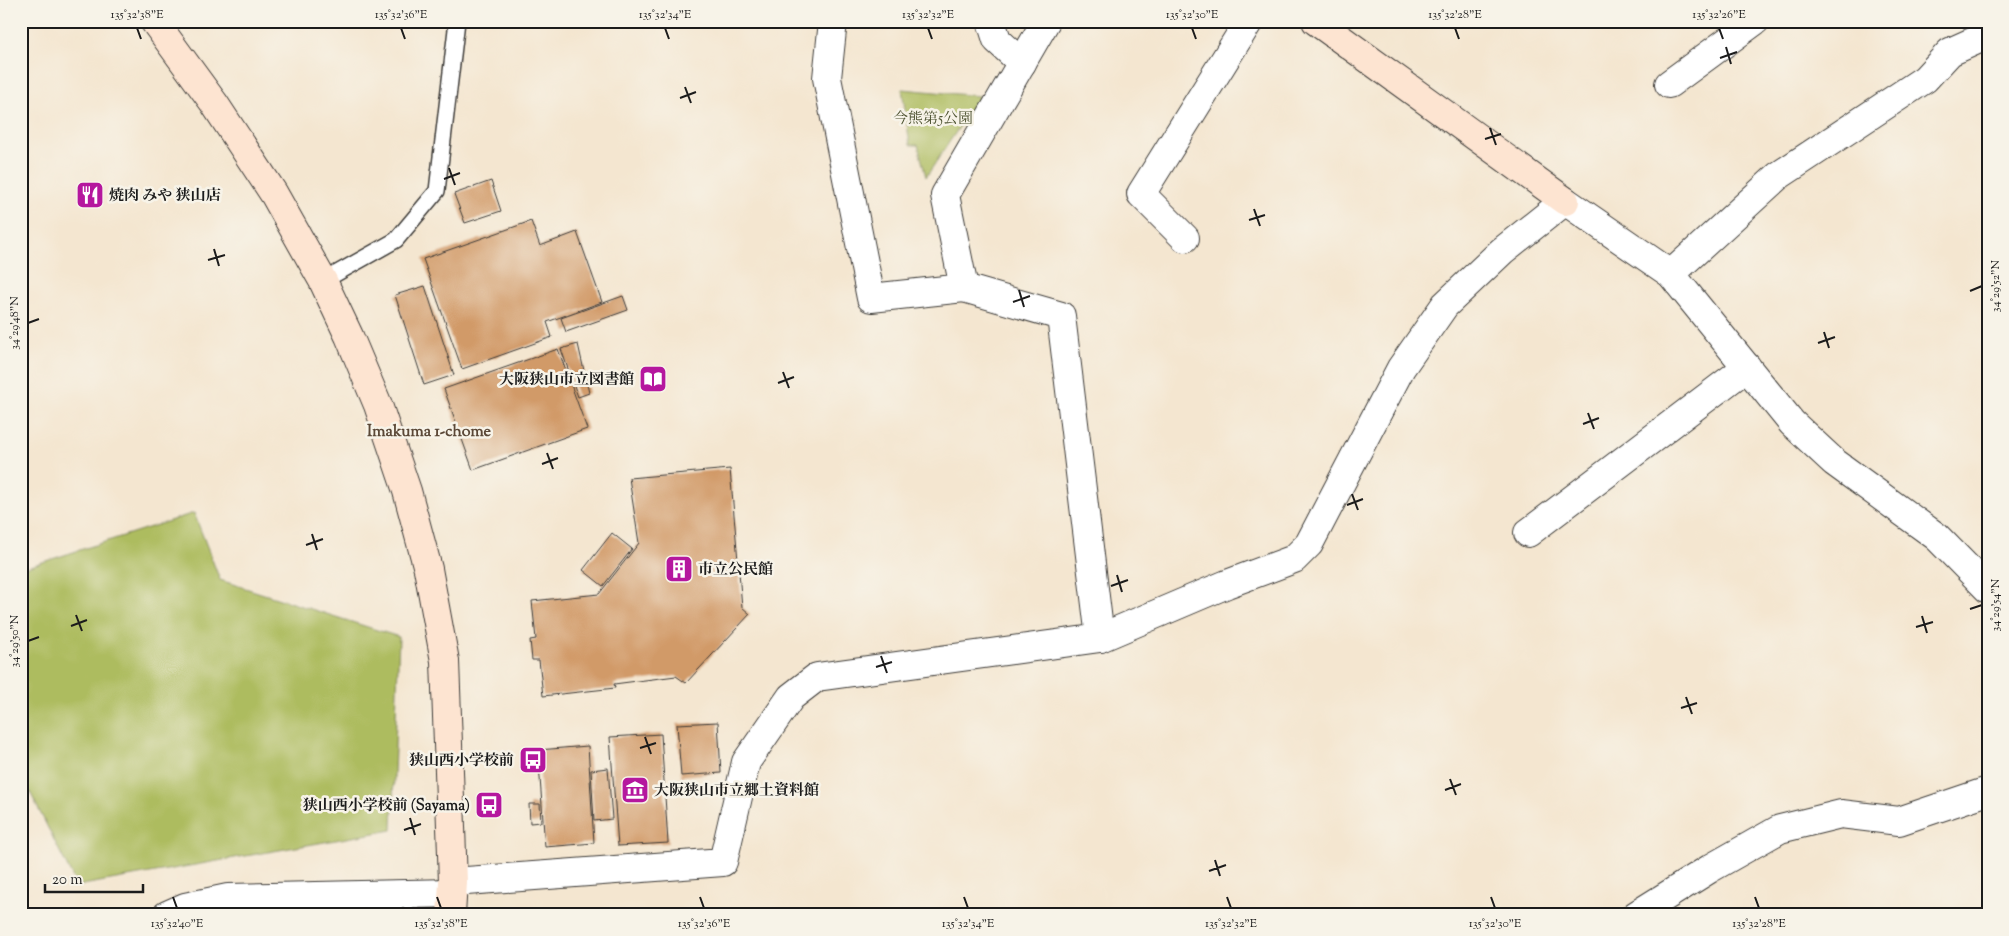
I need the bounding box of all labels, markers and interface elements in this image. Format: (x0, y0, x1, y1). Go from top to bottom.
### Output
text: 135°32'38"E (111, 6, 164, 24)
text: 135°32'36"E (375, 6, 428, 24)
text: 135°32'34"E (639, 6, 692, 24)
text: 135°32'32"E (902, 6, 955, 24)
text: 135°32'30"E (1166, 6, 1219, 24)
text: 135°32'28"E (1428, 6, 1482, 24)
text: 135°32'26"E (1692, 6, 1746, 24)
park label: 今熊第5公園 (893, 109, 973, 130)
restaurant icon: 焼肉 みや 狭山店 (75, 180, 105, 210)
place label: 焼肉 みや 狭山店 (109, 186, 220, 207)
text: 34°29'52"N (1987, 259, 2005, 312)
text: 34°29'48"N (6, 296, 24, 350)
library icon: 大阪狭山市立図書館 (638, 364, 668, 394)
place label: 大阪狭山市立図書館 (499, 370, 634, 391)
district label: Imakuma 1-chome (367, 421, 491, 444)
building icon: 市立公民館 (664, 554, 694, 584)
place label: 市立公民館 (698, 560, 773, 581)
text: 34°29'54"N (1987, 578, 2005, 631)
text: 34°29'50"N (6, 614, 24, 667)
bus stop icon: 狭山西小学校前 (518, 745, 548, 775)
place label: 狭山西小学校前 (409, 751, 514, 772)
museum icon: 大阪狭山市立郷土資料館 (620, 775, 650, 805)
place label: 大阪狭山市立郷土資料館 (654, 781, 819, 802)
bus stop icon: 狭山西小学校前 (Sayama) (474, 790, 504, 820)
place label: 狭山西小学校前 (Sayama) (303, 796, 470, 817)
scale bar (45, 861, 142, 893)
text: 20 m (52, 870, 83, 891)
text: 135°32'40"E (151, 915, 204, 933)
text: 135°32'38"E (415, 915, 468, 933)
text: 135°32'36"E (678, 915, 731, 933)
text: 135°32'34"E (942, 915, 995, 933)
text: 135°32'32"E (1205, 915, 1258, 933)
text: 135°32'30"E (1469, 915, 1522, 933)
text: 135°32'28"E (1732, 915, 1786, 933)

